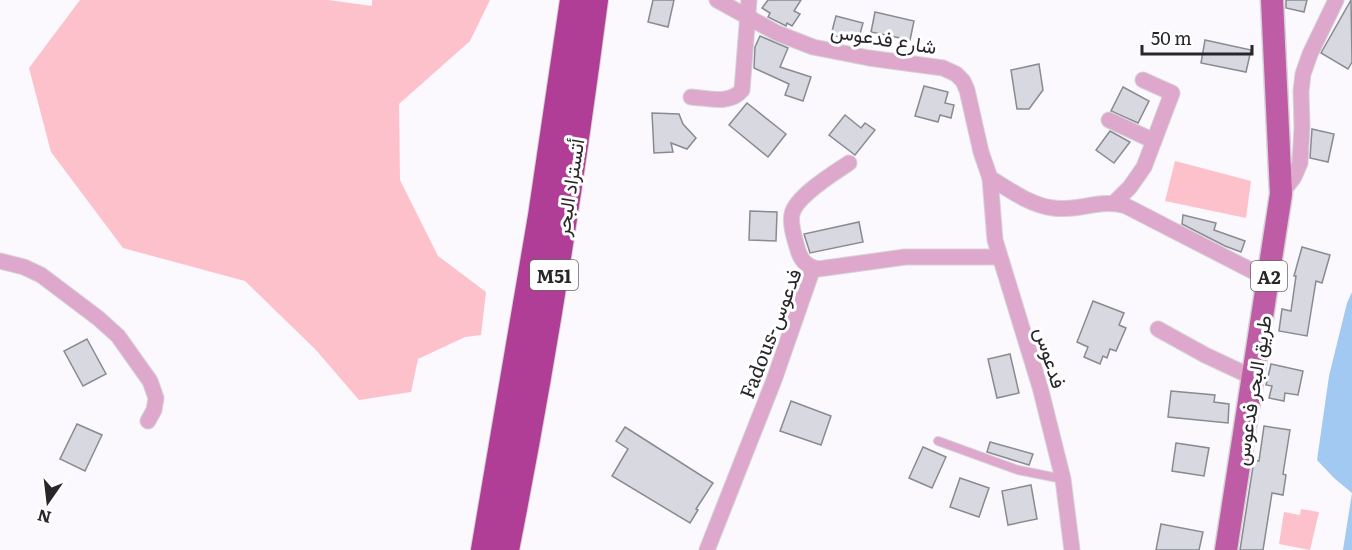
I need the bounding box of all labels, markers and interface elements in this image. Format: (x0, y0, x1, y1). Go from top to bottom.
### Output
street label: شارع فدعوس (829, 14, 939, 61)
scale bar (1142, 18, 1252, 56)
text: 50 m (1151, 24, 1192, 51)
street label: أتستراد البحر (545, 136, 591, 239)
road number: M51 (530, 260, 578, 290)
road number: A2 (1251, 261, 1287, 291)
street label: Fadous-فدعوس (730, 264, 808, 402)
street label: طريق البحر فدعوس (1224, 313, 1278, 467)
street label: فدعوس (1028, 323, 1076, 391)
north arrow (18, 472, 78, 532)
text: N (35, 504, 54, 531)

